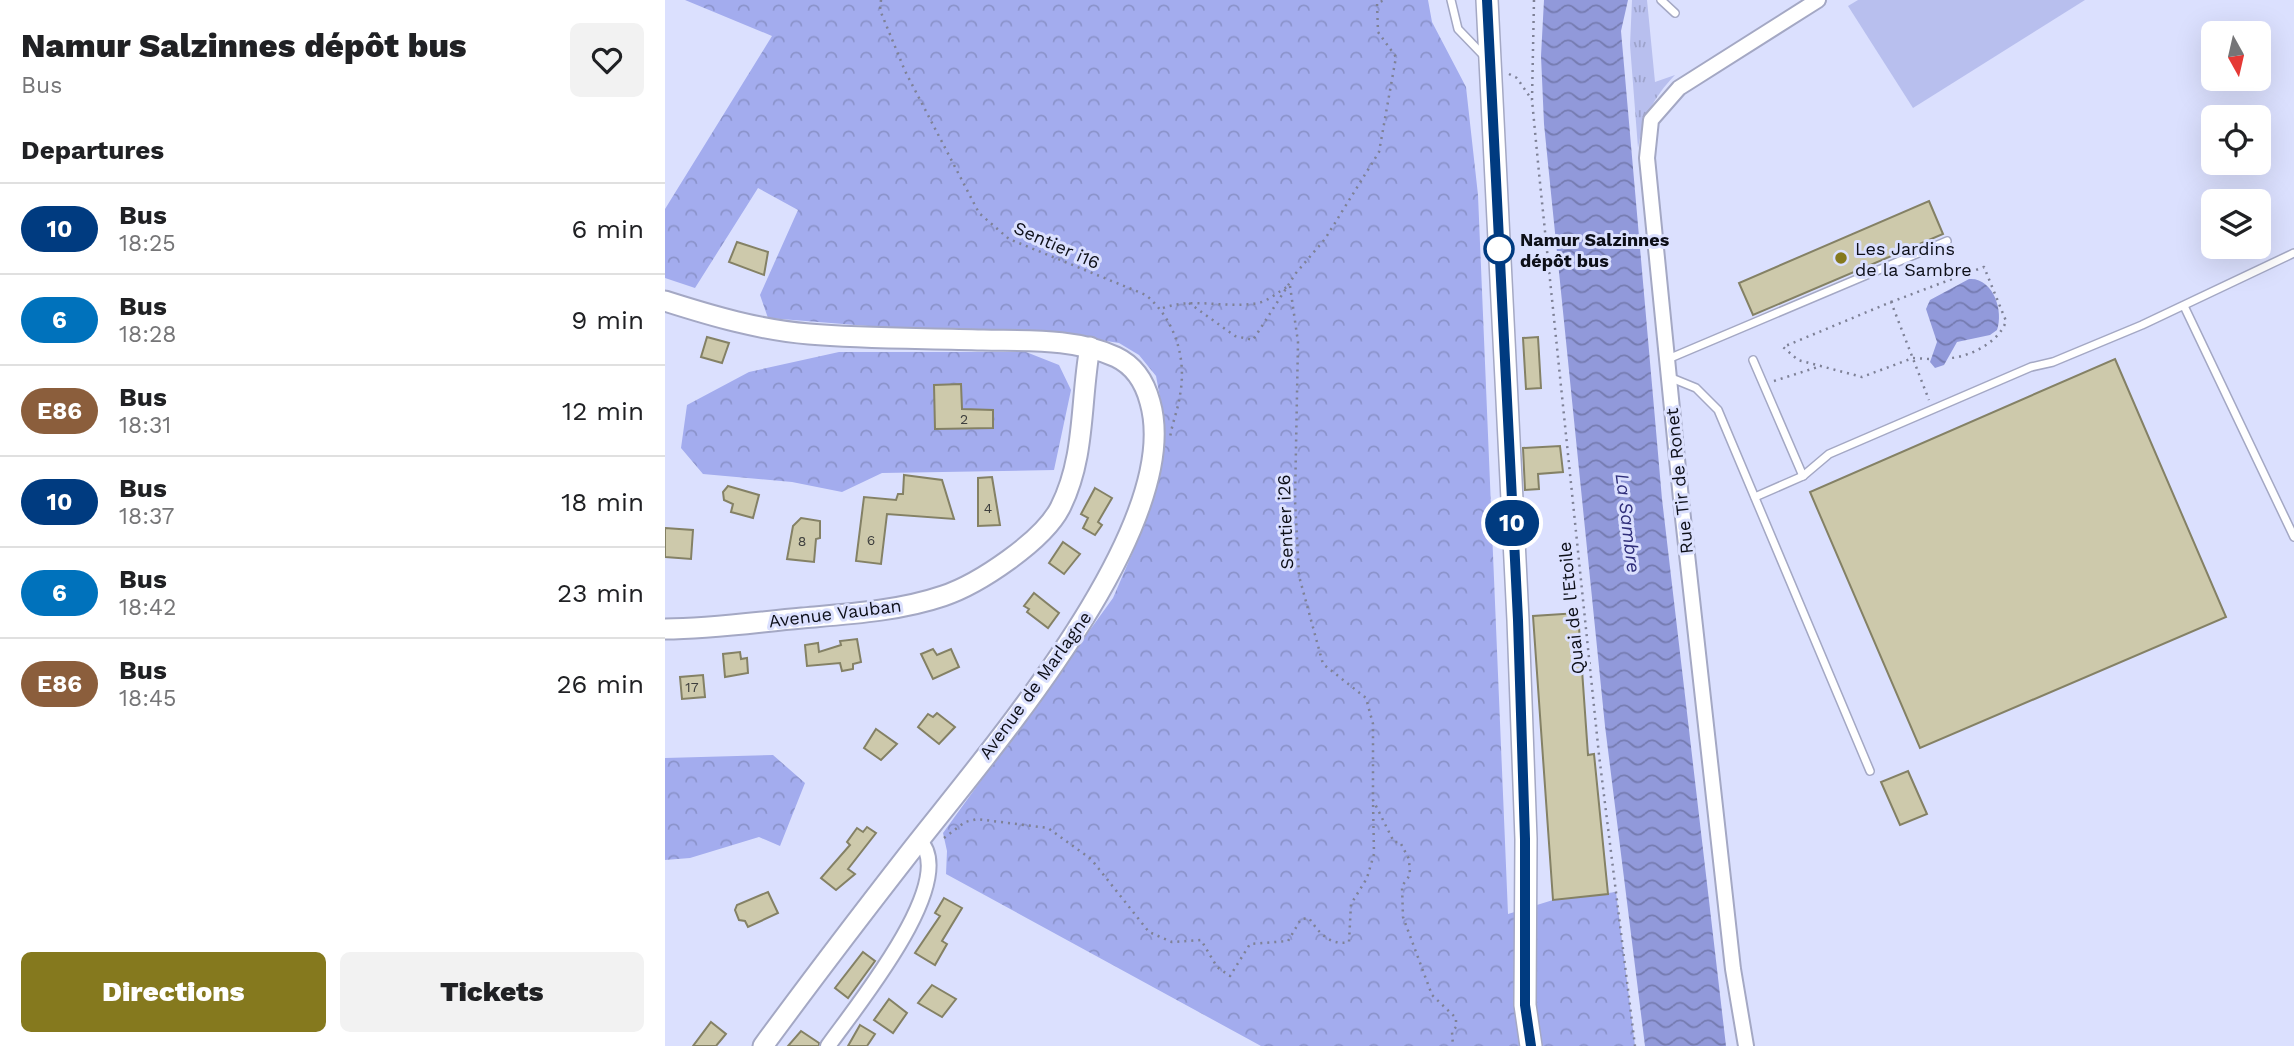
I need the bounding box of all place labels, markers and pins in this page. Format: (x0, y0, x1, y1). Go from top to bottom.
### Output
place label: Namur Salzinnes dépôt bus (1520, 229, 1670, 271)
marker: Namur Salzinnes dépôt bus (1484, 234, 1514, 264)
place label: Les Jardins de la Sambre (1855, 238, 1972, 280)
marker: Les Jardins de la Sambre (1833, 250, 1849, 266)

